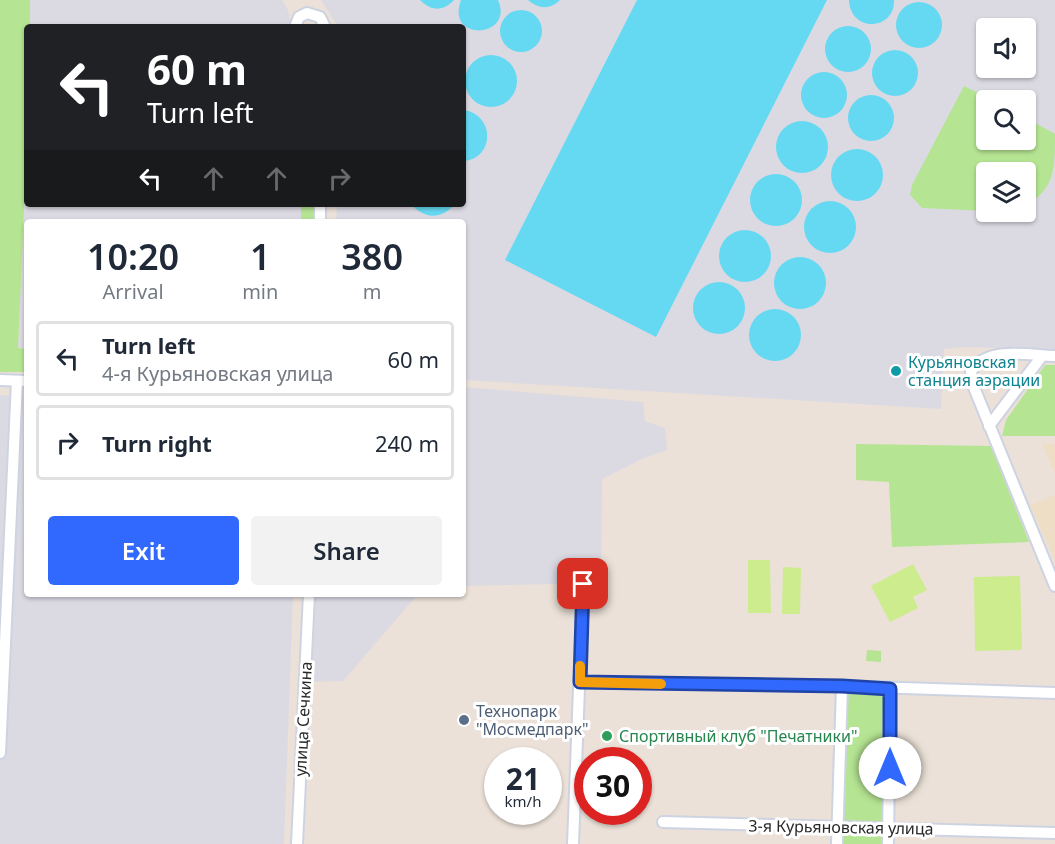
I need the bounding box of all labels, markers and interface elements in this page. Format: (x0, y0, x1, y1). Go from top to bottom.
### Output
map controls (976, 18, 1036, 222)
button: sound (976, 18, 1036, 78)
text: 60 m (147, 40, 247, 97)
icon: left (48, 48, 126, 126)
button: search (976, 90, 1036, 150)
text: Turn left (147, 94, 253, 131)
icon: left (134, 162, 167, 195)
icon: ahead (197, 162, 230, 195)
icon: ahead (260, 162, 293, 195)
icon: right (323, 162, 356, 195)
button: layers (976, 162, 1036, 222)
text: 10:20 (87, 232, 179, 281)
text: 1 (250, 232, 271, 281)
text: 380 (341, 232, 403, 281)
text: Arrival (103, 278, 164, 305)
text: min (242, 278, 278, 305)
text: m (363, 278, 382, 305)
text: Turn left (102, 330, 196, 360)
icon: left (51, 342, 84, 375)
text: 60 m (388, 344, 439, 374)
place label: Курьяновская станция аэрации (908, 351, 1040, 391)
text: 4-я Курьяновская улица (102, 360, 333, 387)
marker: Курьяновская станция аэрации (889, 364, 903, 378)
icon: right (51, 426, 84, 459)
text: Turn right (102, 428, 212, 458)
text: 240 m (375, 428, 439, 458)
button: Exit (48, 516, 239, 585)
button: Share (251, 516, 442, 585)
pin (557, 558, 608, 609)
icon: arrive (566, 567, 599, 600)
street label: улица Сечкина (289, 661, 317, 777)
place label: Технопарк "Мосмедпарк" (476, 700, 588, 740)
marker: Технопарк "Мосмедпарк" (457, 713, 471, 727)
place label: Спортивный клуб "Печатники" (619, 725, 857, 747)
marker: Спортивный клуб "Печатники" (600, 729, 614, 743)
position arrow (858, 736, 922, 800)
speed limit sign: 30 (574, 747, 652, 825)
text: 21 (506, 758, 540, 799)
text: km/h (505, 791, 541, 811)
street label: 3-я Курьяновская улица (748, 814, 934, 840)

